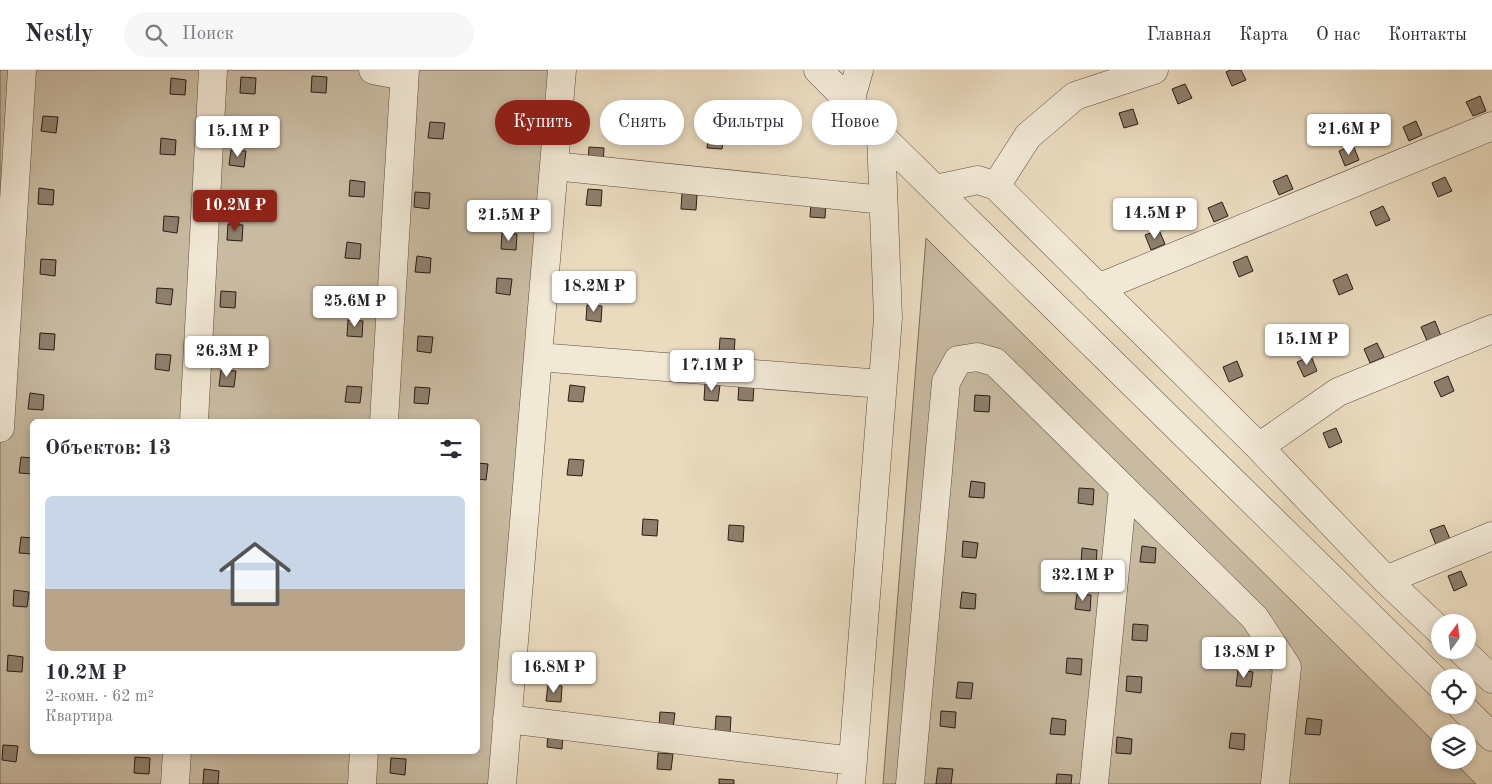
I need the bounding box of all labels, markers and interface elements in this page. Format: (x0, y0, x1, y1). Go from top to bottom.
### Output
search box (124, 12, 474, 57)
icon: search (142, 21, 170, 49)
text: Nestly (25, 23, 94, 47)
text: Поиск (182, 25, 234, 44)
text: Главная (1147, 26, 1211, 44)
text: Карта (1239, 26, 1288, 44)
text: О нас (1316, 26, 1360, 44)
text: Контакты (1388, 26, 1467, 44)
chip: Купить (495, 100, 590, 145)
chip: Снять (600, 100, 684, 145)
chip: Фильтры (694, 100, 802, 145)
chip: Новое (812, 100, 897, 145)
pin: 21.6M ₽ (1303, 114, 1395, 156)
pin: 15.1M ₽ (192, 116, 284, 158)
text: 21.6M ₽ (1318, 122, 1380, 138)
text: 15.1M ₽ (207, 124, 269, 140)
pin: 10.2M ₽ (189, 190, 281, 232)
text: 10.2M ₽ (204, 198, 266, 214)
pin: 14.5M ₽ (1109, 198, 1201, 240)
pin: 21.5M ₽ (463, 200, 555, 242)
text: 14.5M ₽ (1124, 206, 1186, 222)
text: 21.5M ₽ (478, 208, 540, 224)
pin: 18.2M ₽ (548, 270, 640, 313)
text: 18.2M ₽ (563, 279, 625, 295)
pin: 25.6M ₽ (309, 286, 401, 328)
text: 25.6M ₽ (324, 294, 386, 310)
pin: 15.1M ₽ (1261, 324, 1353, 366)
text: 15.1M ₽ (1276, 332, 1338, 348)
pin: 26.3M ₽ (181, 336, 273, 378)
text: 26.3M ₽ (196, 344, 258, 360)
pin: 17.1M ₽ (666, 350, 758, 392)
text: 17.1M ₽ (681, 358, 743, 374)
icon: filters (437, 435, 465, 463)
text: Объектов: 13 (45, 438, 171, 459)
icon: home (210, 529, 300, 619)
pin: 32.1M ₽ (1037, 560, 1129, 602)
text: 32.1M ₽ (1052, 568, 1114, 584)
north arrow (1431, 614, 1476, 659)
map controls (1431, 614, 1476, 769)
pin: 13.8M ₽ (1198, 636, 1290, 679)
text: 13.8M ₽ (1213, 645, 1275, 661)
pin: 16.8M ₽ (508, 652, 600, 694)
text: 16.8M ₽ (523, 660, 585, 676)
text: 10.2M ₽ (45, 663, 127, 684)
button: locate (1431, 669, 1476, 714)
text: 2-комн. · 62 m² (45, 689, 154, 705)
text: Квартира (45, 709, 113, 725)
button: layers (1431, 724, 1476, 769)

